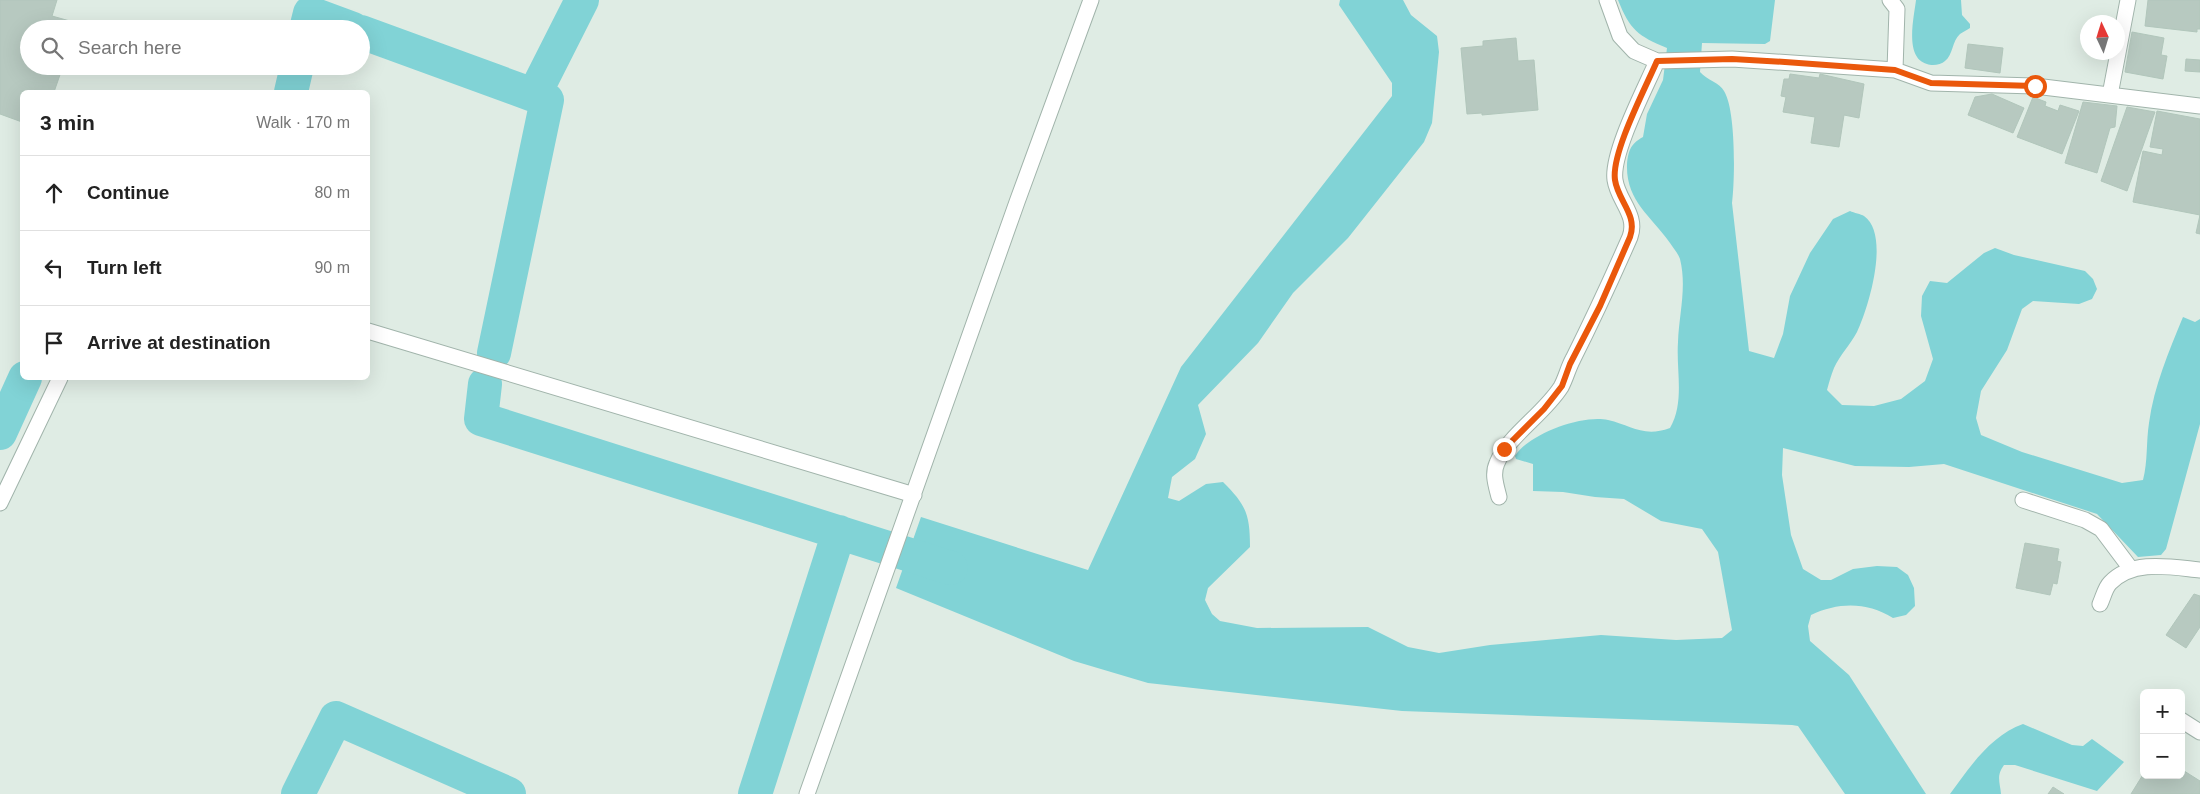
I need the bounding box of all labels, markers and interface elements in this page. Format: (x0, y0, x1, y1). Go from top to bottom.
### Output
north arrow (2080, 15, 2125, 60)
search box (20, 20, 370, 75)
icon: search (38, 34, 66, 62)
text: Search here (78, 37, 182, 58)
route start (2024, 75, 2047, 98)
text: 3 min (40, 111, 95, 134)
text: Walk · 170 m (256, 114, 350, 131)
icon: ahead (40, 179, 68, 207)
text: Continue (87, 182, 169, 203)
text: 80 m (314, 184, 350, 201)
icon: left (40, 254, 68, 282)
text: Turn left (87, 257, 162, 278)
text: 90 m (314, 259, 350, 276)
icon: arrive (40, 329, 68, 357)
text: Arrive at destination (87, 332, 271, 353)
route end (1493, 438, 1516, 461)
map controls (2140, 689, 2185, 779)
button: + (2140, 689, 2185, 734)
button: − (2140, 734, 2185, 779)

